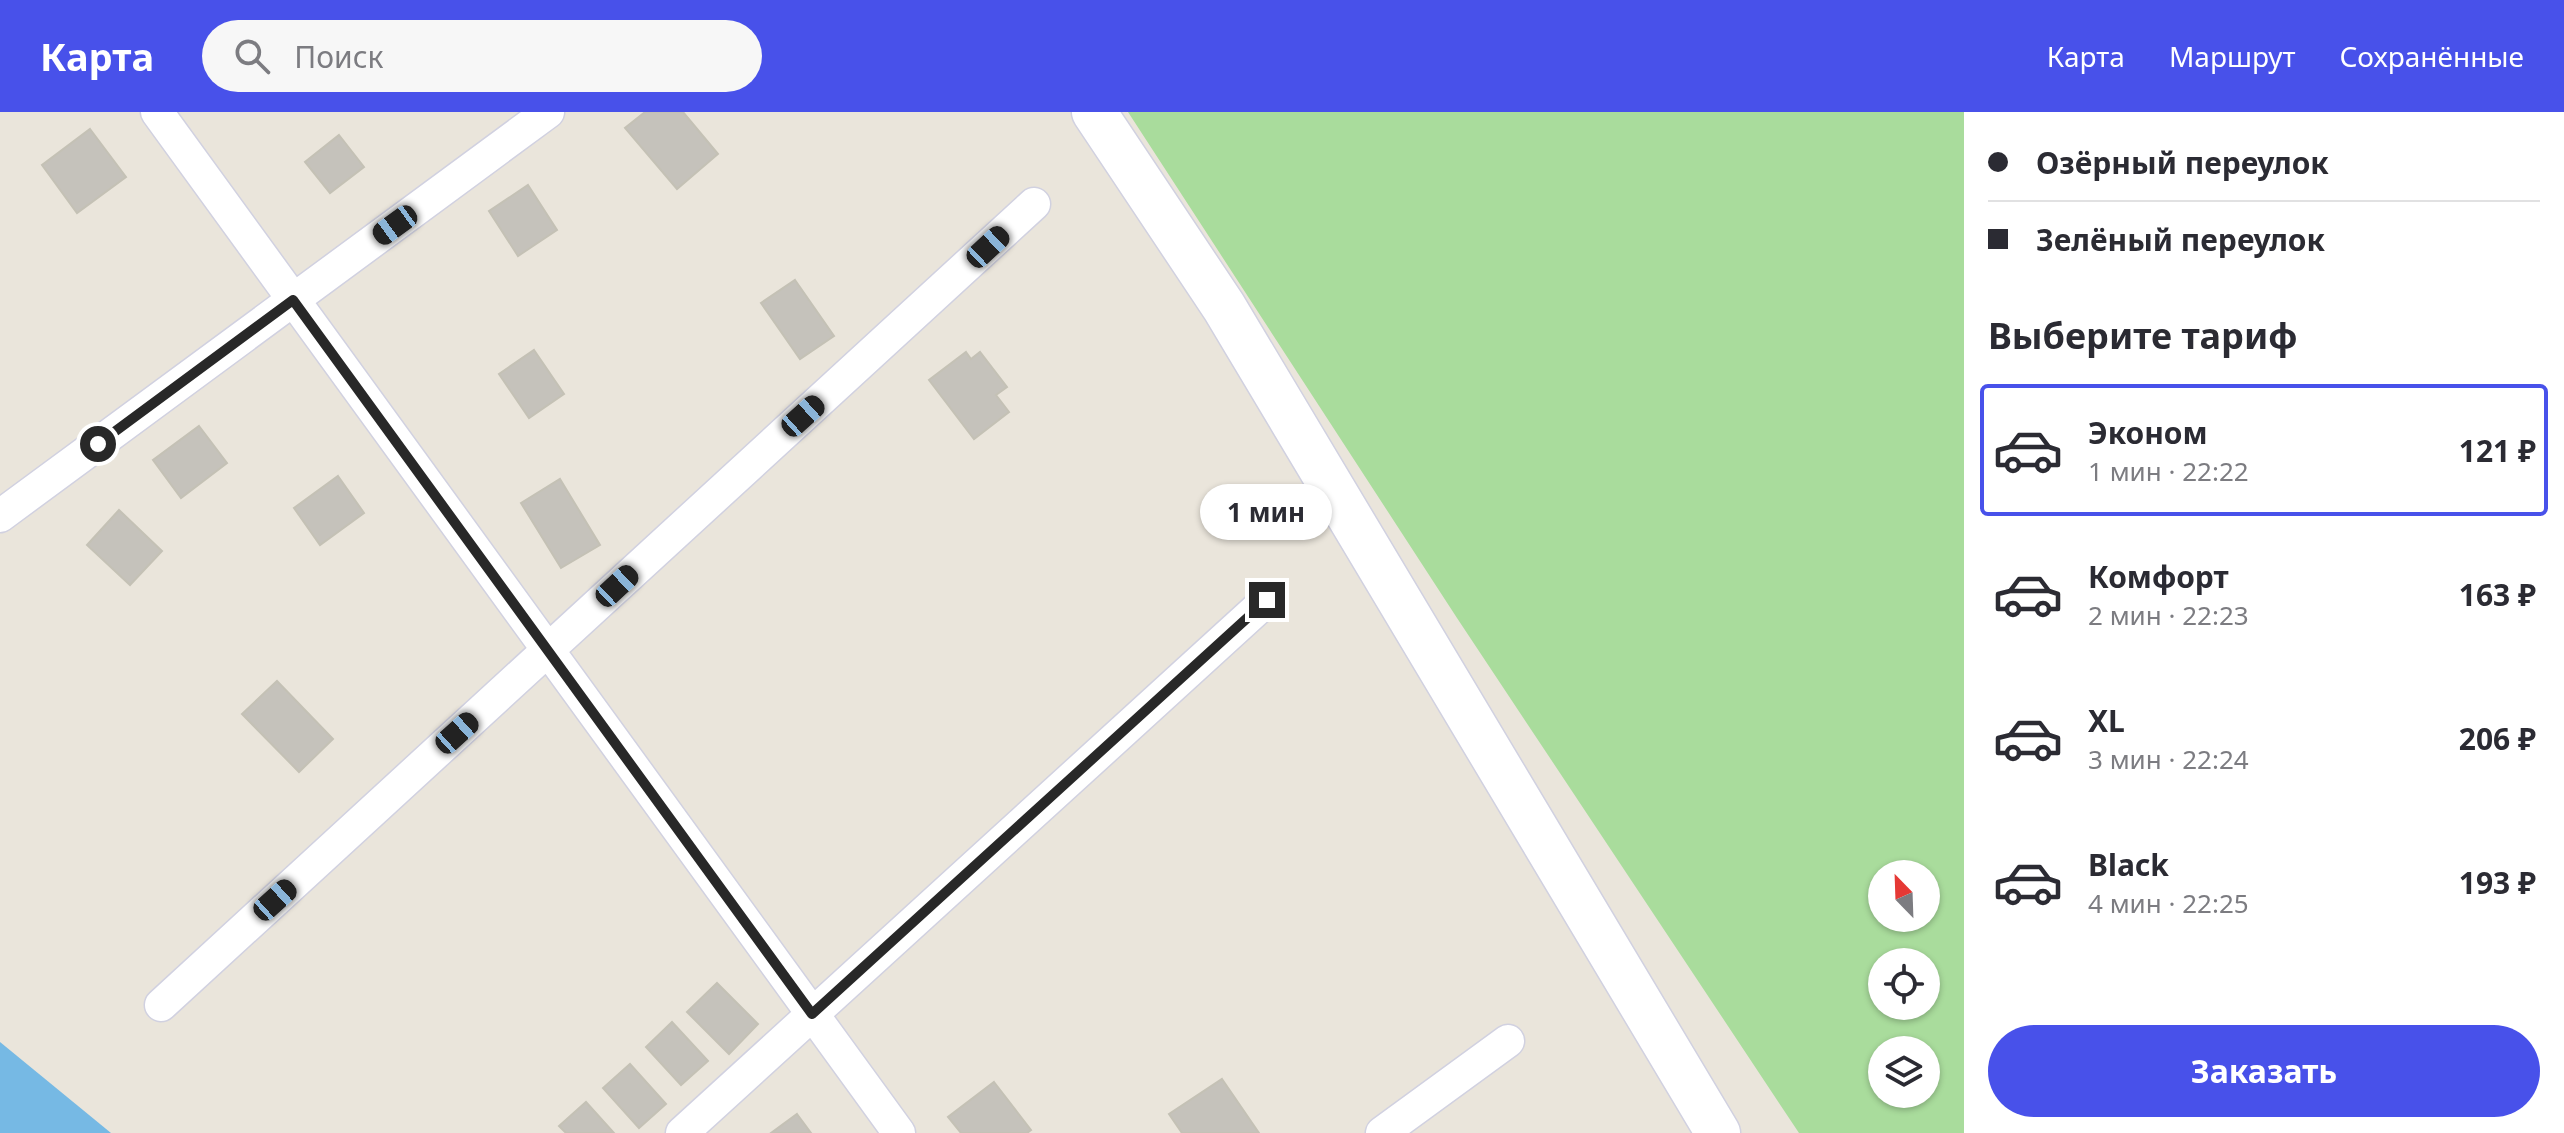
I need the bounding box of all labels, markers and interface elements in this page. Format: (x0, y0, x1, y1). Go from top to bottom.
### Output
search box (202, 20, 762, 92)
text: Карта (40, 30, 154, 82)
icon: search (230, 34, 274, 78)
text: Поиск (294, 36, 383, 77)
text: Карта (2047, 37, 2125, 75)
text: Маршрут (2169, 37, 2295, 75)
text: Сохранённые (2339, 37, 2524, 75)
text: Озёрный переулок (2036, 142, 2329, 183)
car (369, 201, 421, 249)
text: Зелёный переулок (2036, 219, 2325, 260)
car (962, 222, 1014, 272)
text: Выберите тариф (1988, 311, 2297, 360)
car (777, 391, 829, 441)
text: Эконом (2088, 412, 2208, 453)
icon: car (1992, 414, 2064, 486)
route start (80, 426, 116, 462)
text: 121 ₽ (2459, 430, 2536, 471)
text: 1 мин · 22:22 (2088, 453, 2249, 489)
callout: 1 мин (1201, 484, 1333, 540)
text: 1 мин (1227, 494, 1305, 530)
text: Комфорт (2088, 556, 2229, 597)
icon: car (1992, 558, 2064, 630)
car (591, 561, 643, 611)
text: 163 ₽ (2459, 574, 2536, 615)
route end (1249, 582, 1285, 618)
text: 2 мин · 22:23 (2088, 597, 2249, 633)
text: XL (2088, 700, 2125, 741)
icon: car (1992, 702, 2064, 774)
car (431, 708, 483, 758)
text: 206 ₽ (2459, 718, 2536, 759)
text: 3 мин · 22:24 (2088, 741, 2249, 777)
text: Black (2088, 844, 2169, 885)
icon: car (1992, 846, 2064, 918)
north arrow (1868, 860, 1940, 932)
map controls (1868, 860, 1940, 1108)
text: 193 ₽ (2459, 862, 2536, 903)
car (249, 875, 301, 925)
text: 4 мин · 22:25 (2088, 885, 2249, 921)
button: locate (1868, 948, 1940, 1020)
button: Заказать (1988, 1025, 2540, 1117)
button: layers (1868, 1036, 1940, 1108)

